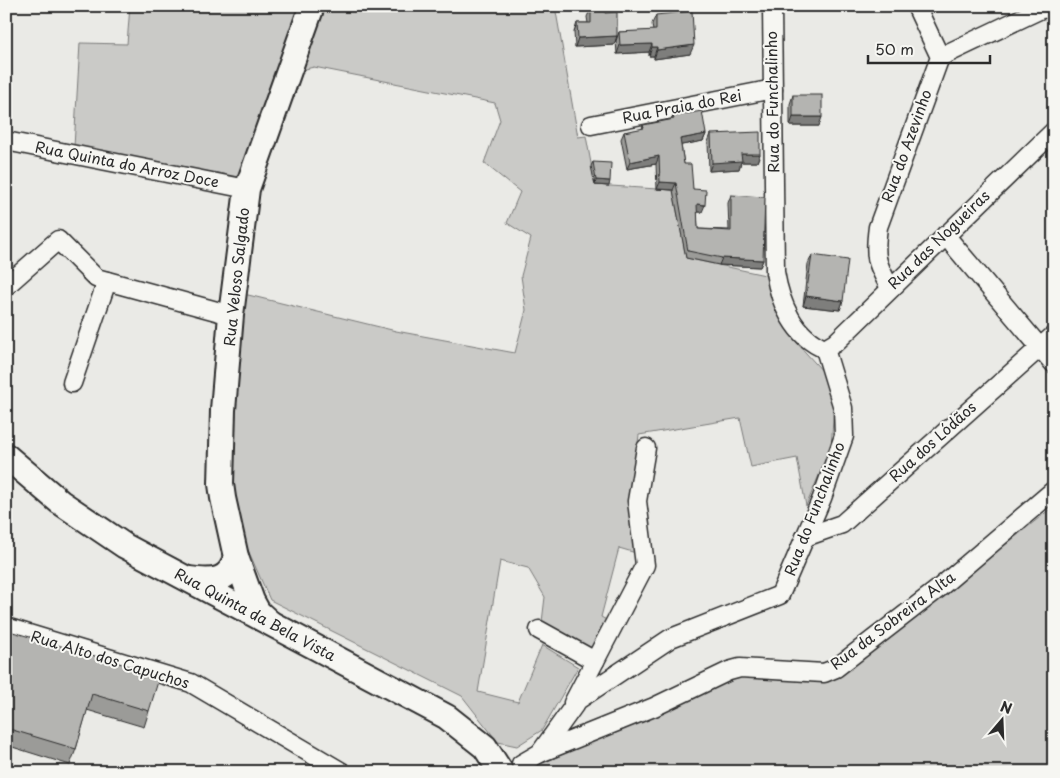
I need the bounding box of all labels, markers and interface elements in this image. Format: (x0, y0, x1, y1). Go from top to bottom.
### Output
street label: Rua do Funchalinho (759, 31, 784, 173)
scale bar (868, 32, 990, 64)
text: 50 m (875, 37, 914, 60)
street label: Rua Praia do Rei (620, 83, 743, 128)
street label: Rua do Azevinho (874, 86, 937, 205)
street label: Rua Quinta do Arroz Doce (33, 134, 221, 193)
street label: Rua das Nogueiras (882, 184, 994, 294)
street label: Rua Veloso Salgado (217, 206, 254, 347)
street label: Rua dos Lódãos (883, 395, 981, 486)
street label: Rua do Funchalinho (777, 438, 850, 579)
street label: Rua Quinta da Bela Vista (171, 561, 341, 666)
street label: Rua da Sobreira Alta (825, 565, 960, 675)
street label: Rua Alto dos Capuchos (28, 623, 193, 694)
north arrow (978, 696, 1028, 746)
text: N (998, 696, 1015, 719)

